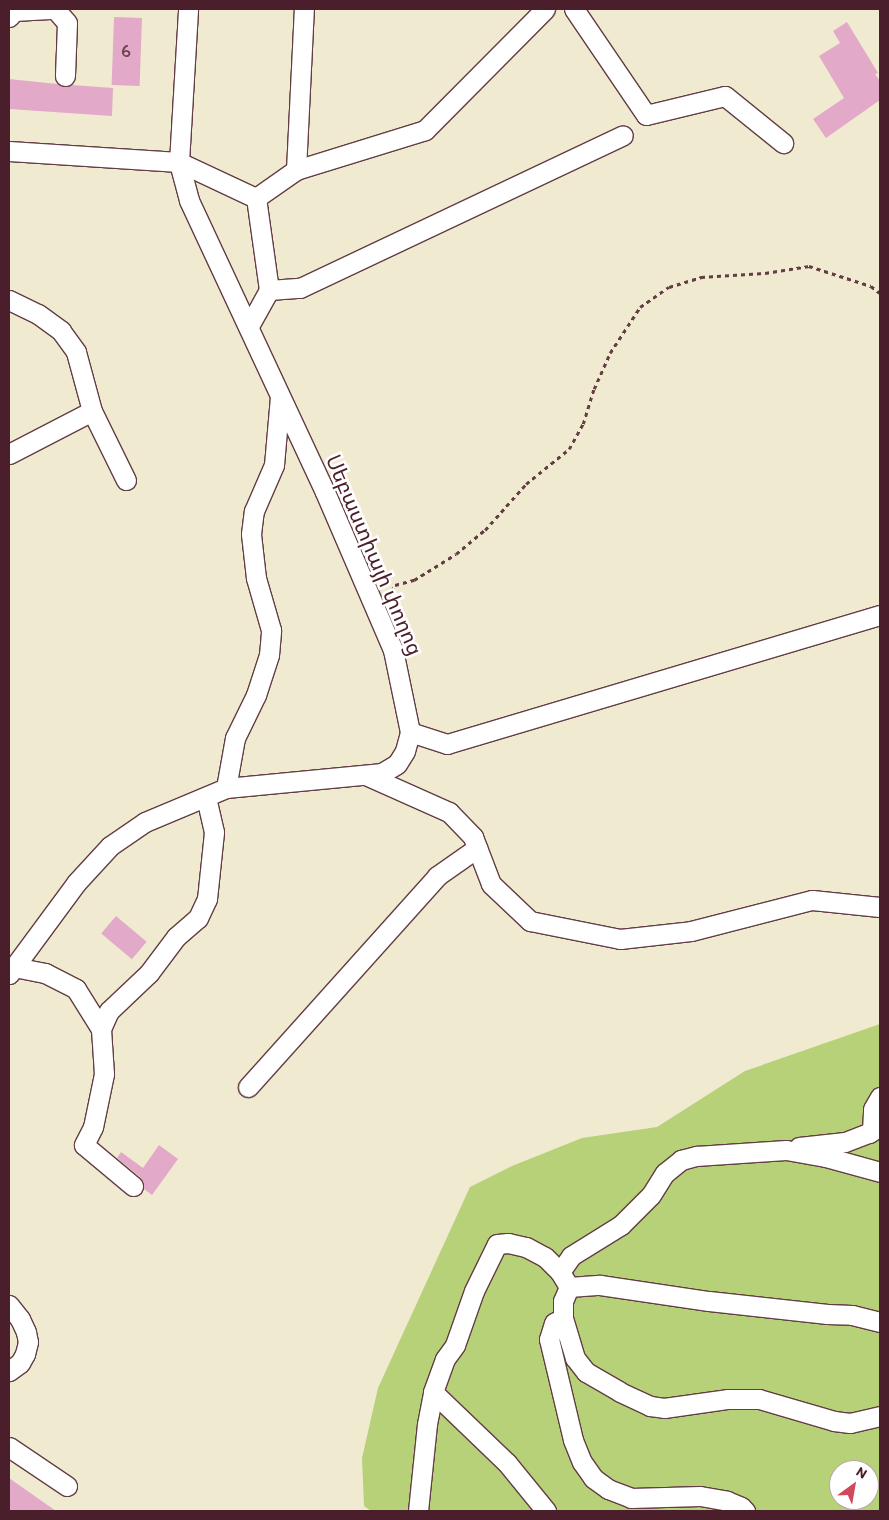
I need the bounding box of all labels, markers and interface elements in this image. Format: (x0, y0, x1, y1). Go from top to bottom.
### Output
house number: 6 (121, 40, 131, 62)
street label: Սեբաստիայի փողոց (320, 451, 428, 659)
north arrow (829, 1460, 879, 1510)
text: N (853, 1463, 870, 1482)

